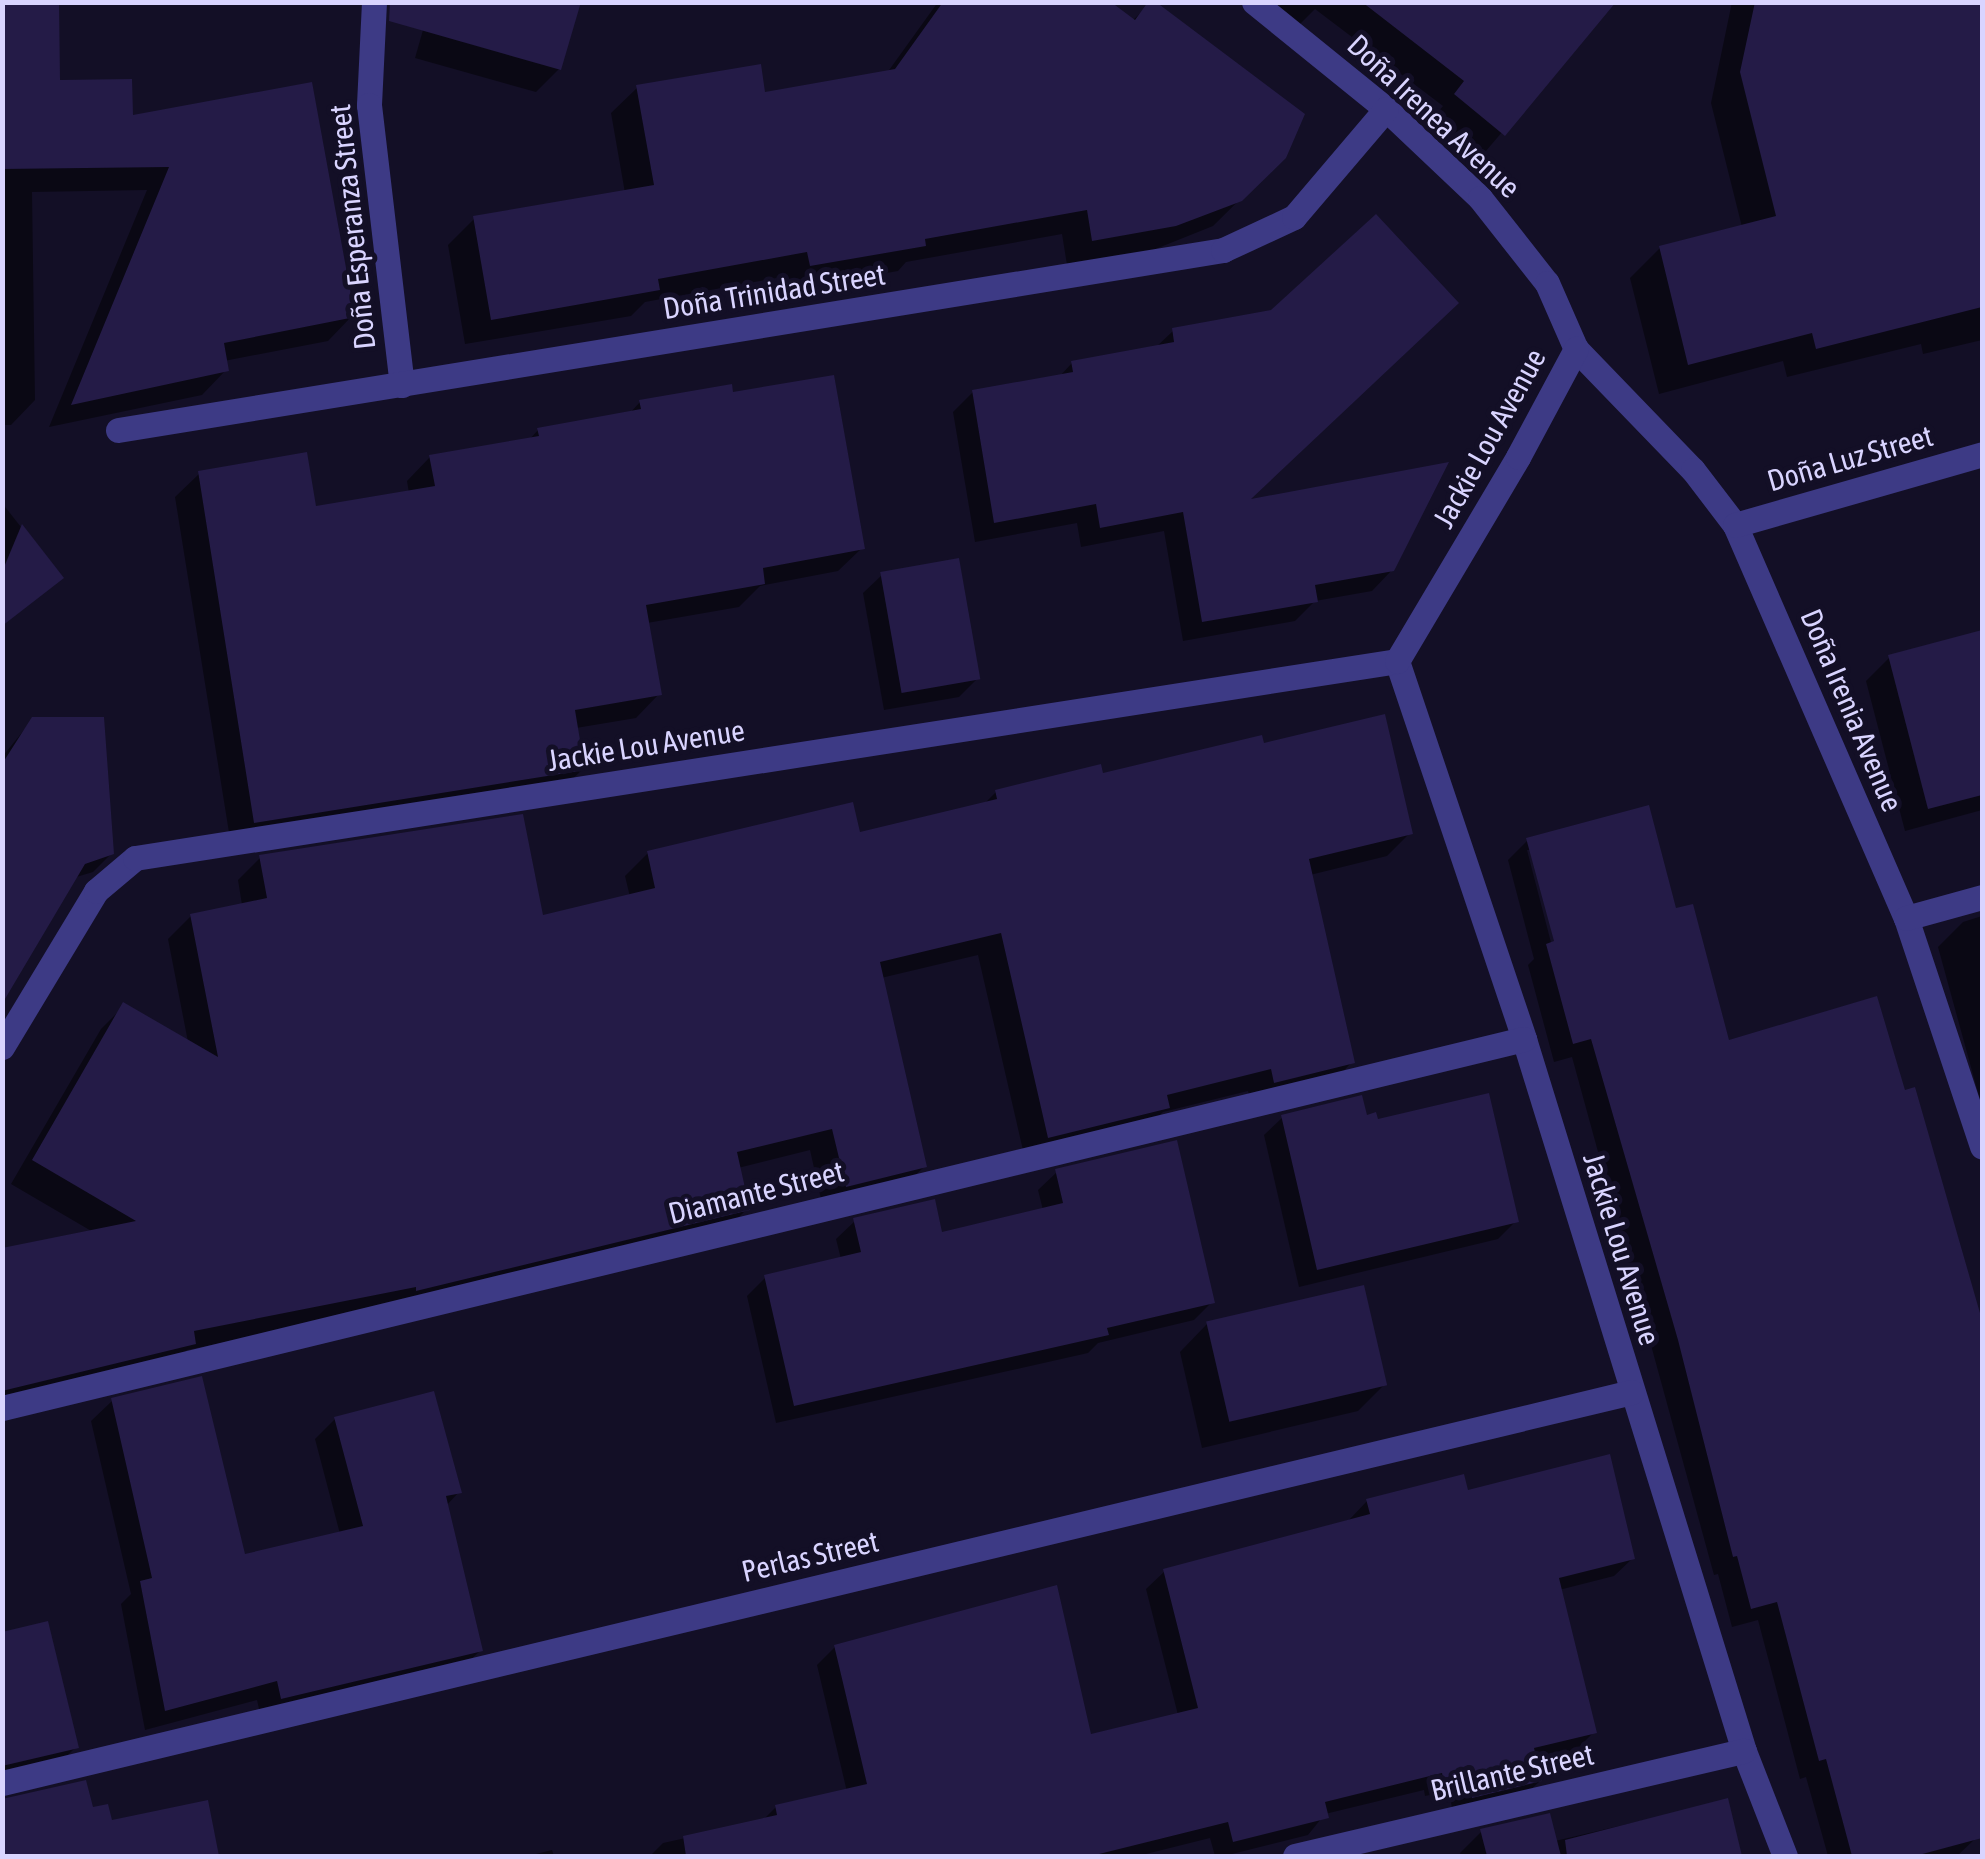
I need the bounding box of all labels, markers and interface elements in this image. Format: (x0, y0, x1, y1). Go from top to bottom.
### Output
street label: Doña Irenea Avenue (1340, 27, 1528, 205)
street label: Doña Esperanza Street (321, 103, 383, 351)
street label: Doña Trinidad Street (660, 256, 888, 326)
street label: Jackie Lou Avenue (1425, 342, 1553, 534)
street label: Doña Luz Street (1763, 417, 1937, 499)
street label: Doña Irenia Avenue (1793, 603, 1911, 817)
street label: Jackie Lou Avenue (545, 712, 747, 778)
street label: Jackie Lou Avenue (1576, 1149, 1668, 1349)
street label: Diamante Street (664, 1153, 848, 1231)
street label: Perlas Street (738, 1523, 882, 1589)
street label: Brillante Street (1427, 1736, 1597, 1808)

